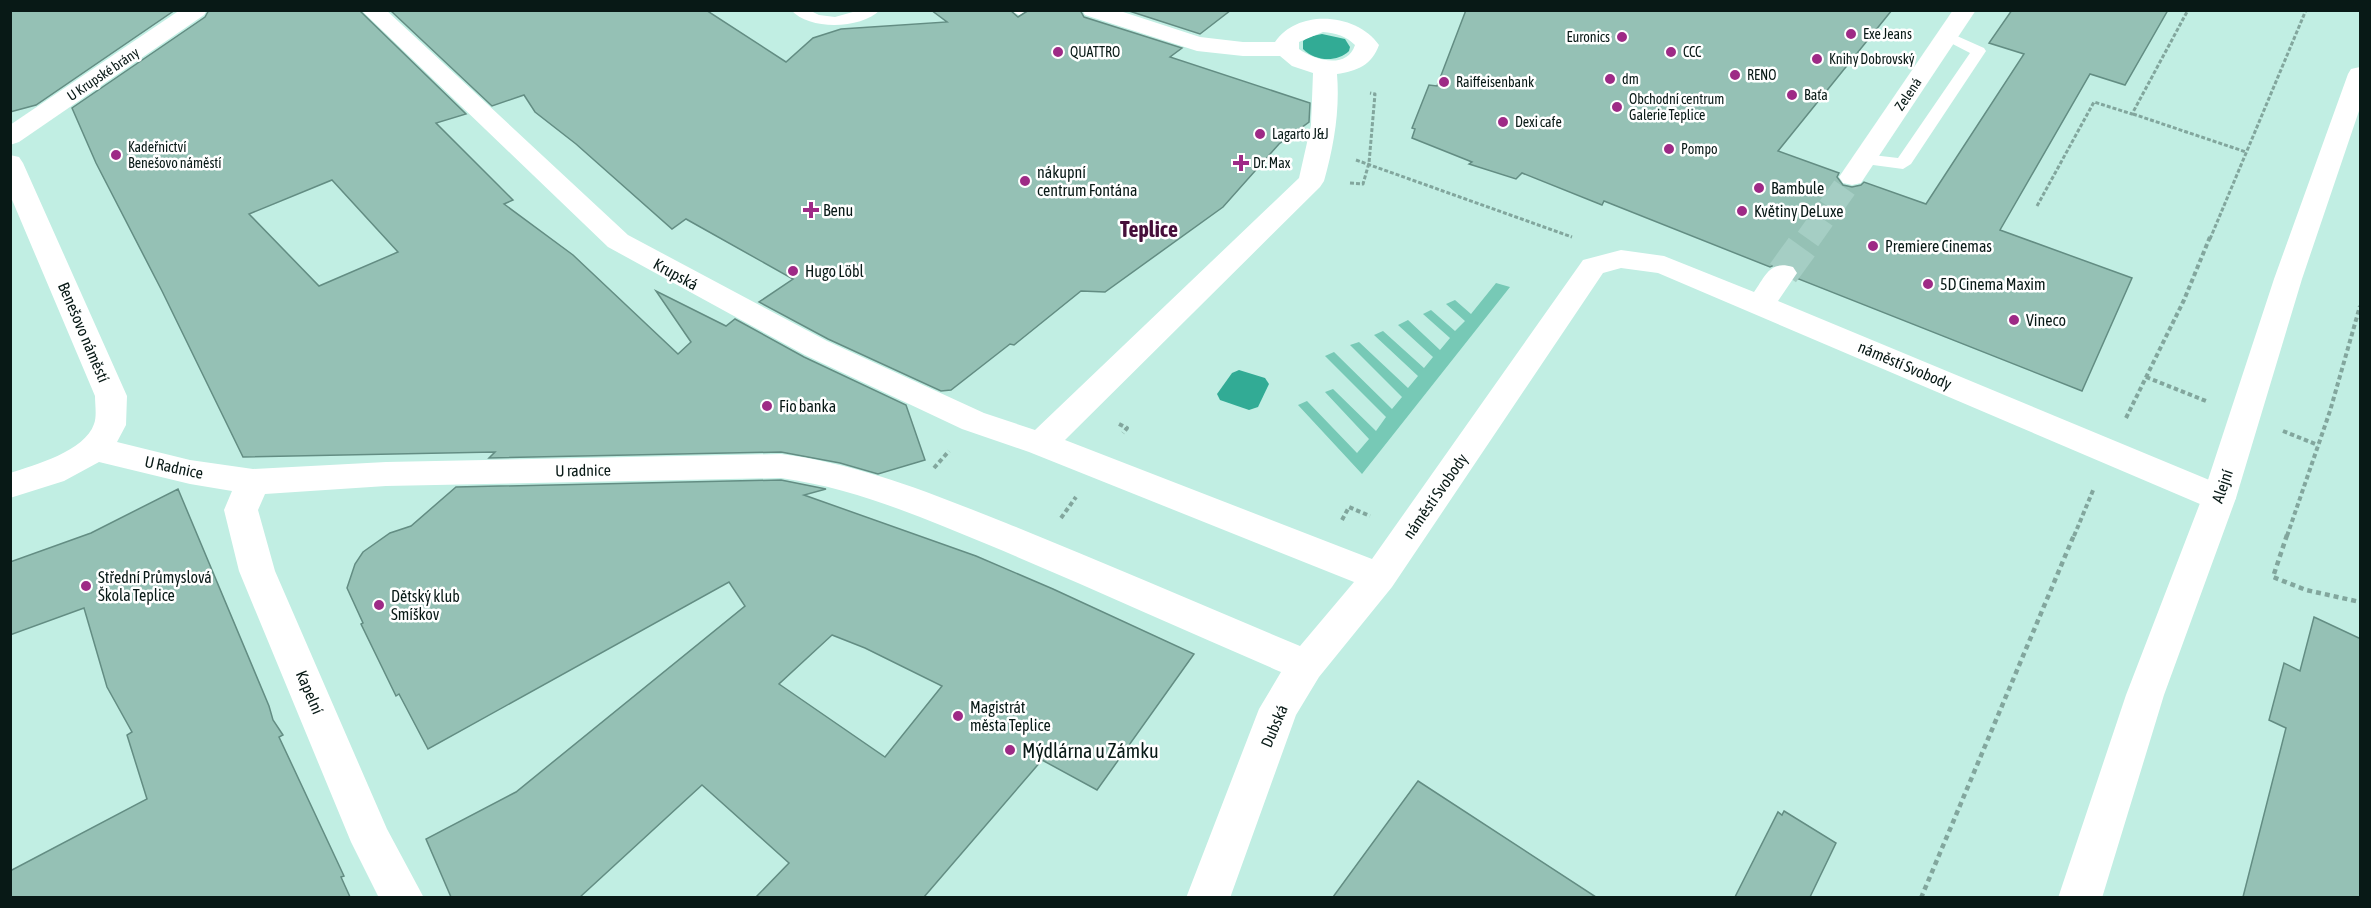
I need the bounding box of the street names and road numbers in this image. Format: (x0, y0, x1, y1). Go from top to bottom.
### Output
street label: U Krupské brány (64, 44, 142, 104)
street label: Zelená (1891, 75, 1925, 113)
street label: Krupská (650, 254, 701, 294)
street label: Benešovo náměstí (55, 279, 113, 385)
street label: náměstí Svobody (1855, 337, 1955, 394)
street label: náměstí Svobody (1399, 450, 1472, 543)
street label: U Radnice (143, 452, 205, 482)
street label: U radnice (555, 461, 611, 479)
street label: Alejní (2208, 467, 2237, 505)
street label: Kapelní (292, 668, 327, 717)
street label: Dubská (1257, 702, 1291, 750)

